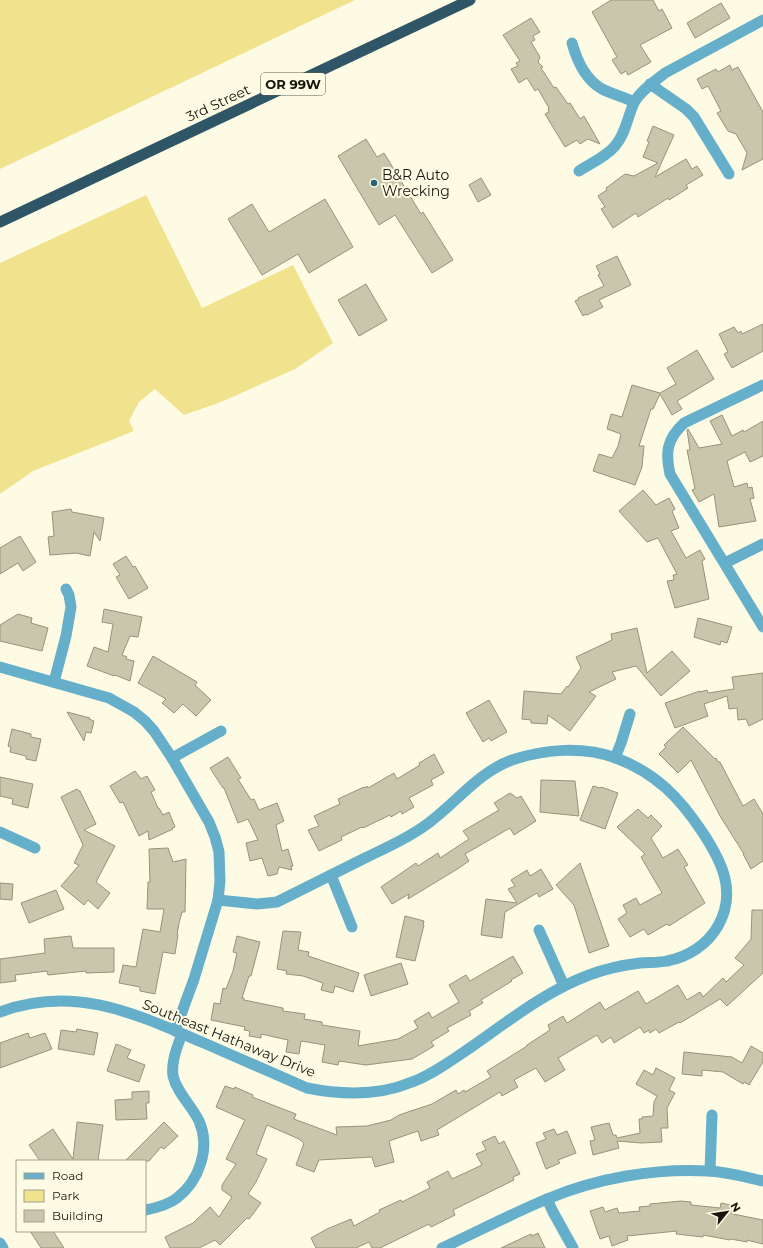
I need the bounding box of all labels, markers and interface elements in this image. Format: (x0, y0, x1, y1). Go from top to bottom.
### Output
road number: OR 99W (261, 73, 325, 95)
street label: 3rd Street (183, 80, 253, 126)
place label: B&R Auto Wrecking (382, 166, 450, 200)
marker: B&R Auto Wrecking (369, 178, 379, 188)
street label: Southeast Hathaway Drive (140, 995, 318, 1081)
legend (16, 1160, 146, 1232)
text: Road (52, 1168, 83, 1183)
text: Park (52, 1188, 80, 1203)
north arrow (707, 1192, 747, 1232)
text: N (727, 1200, 744, 1214)
text: Building (52, 1208, 103, 1223)

